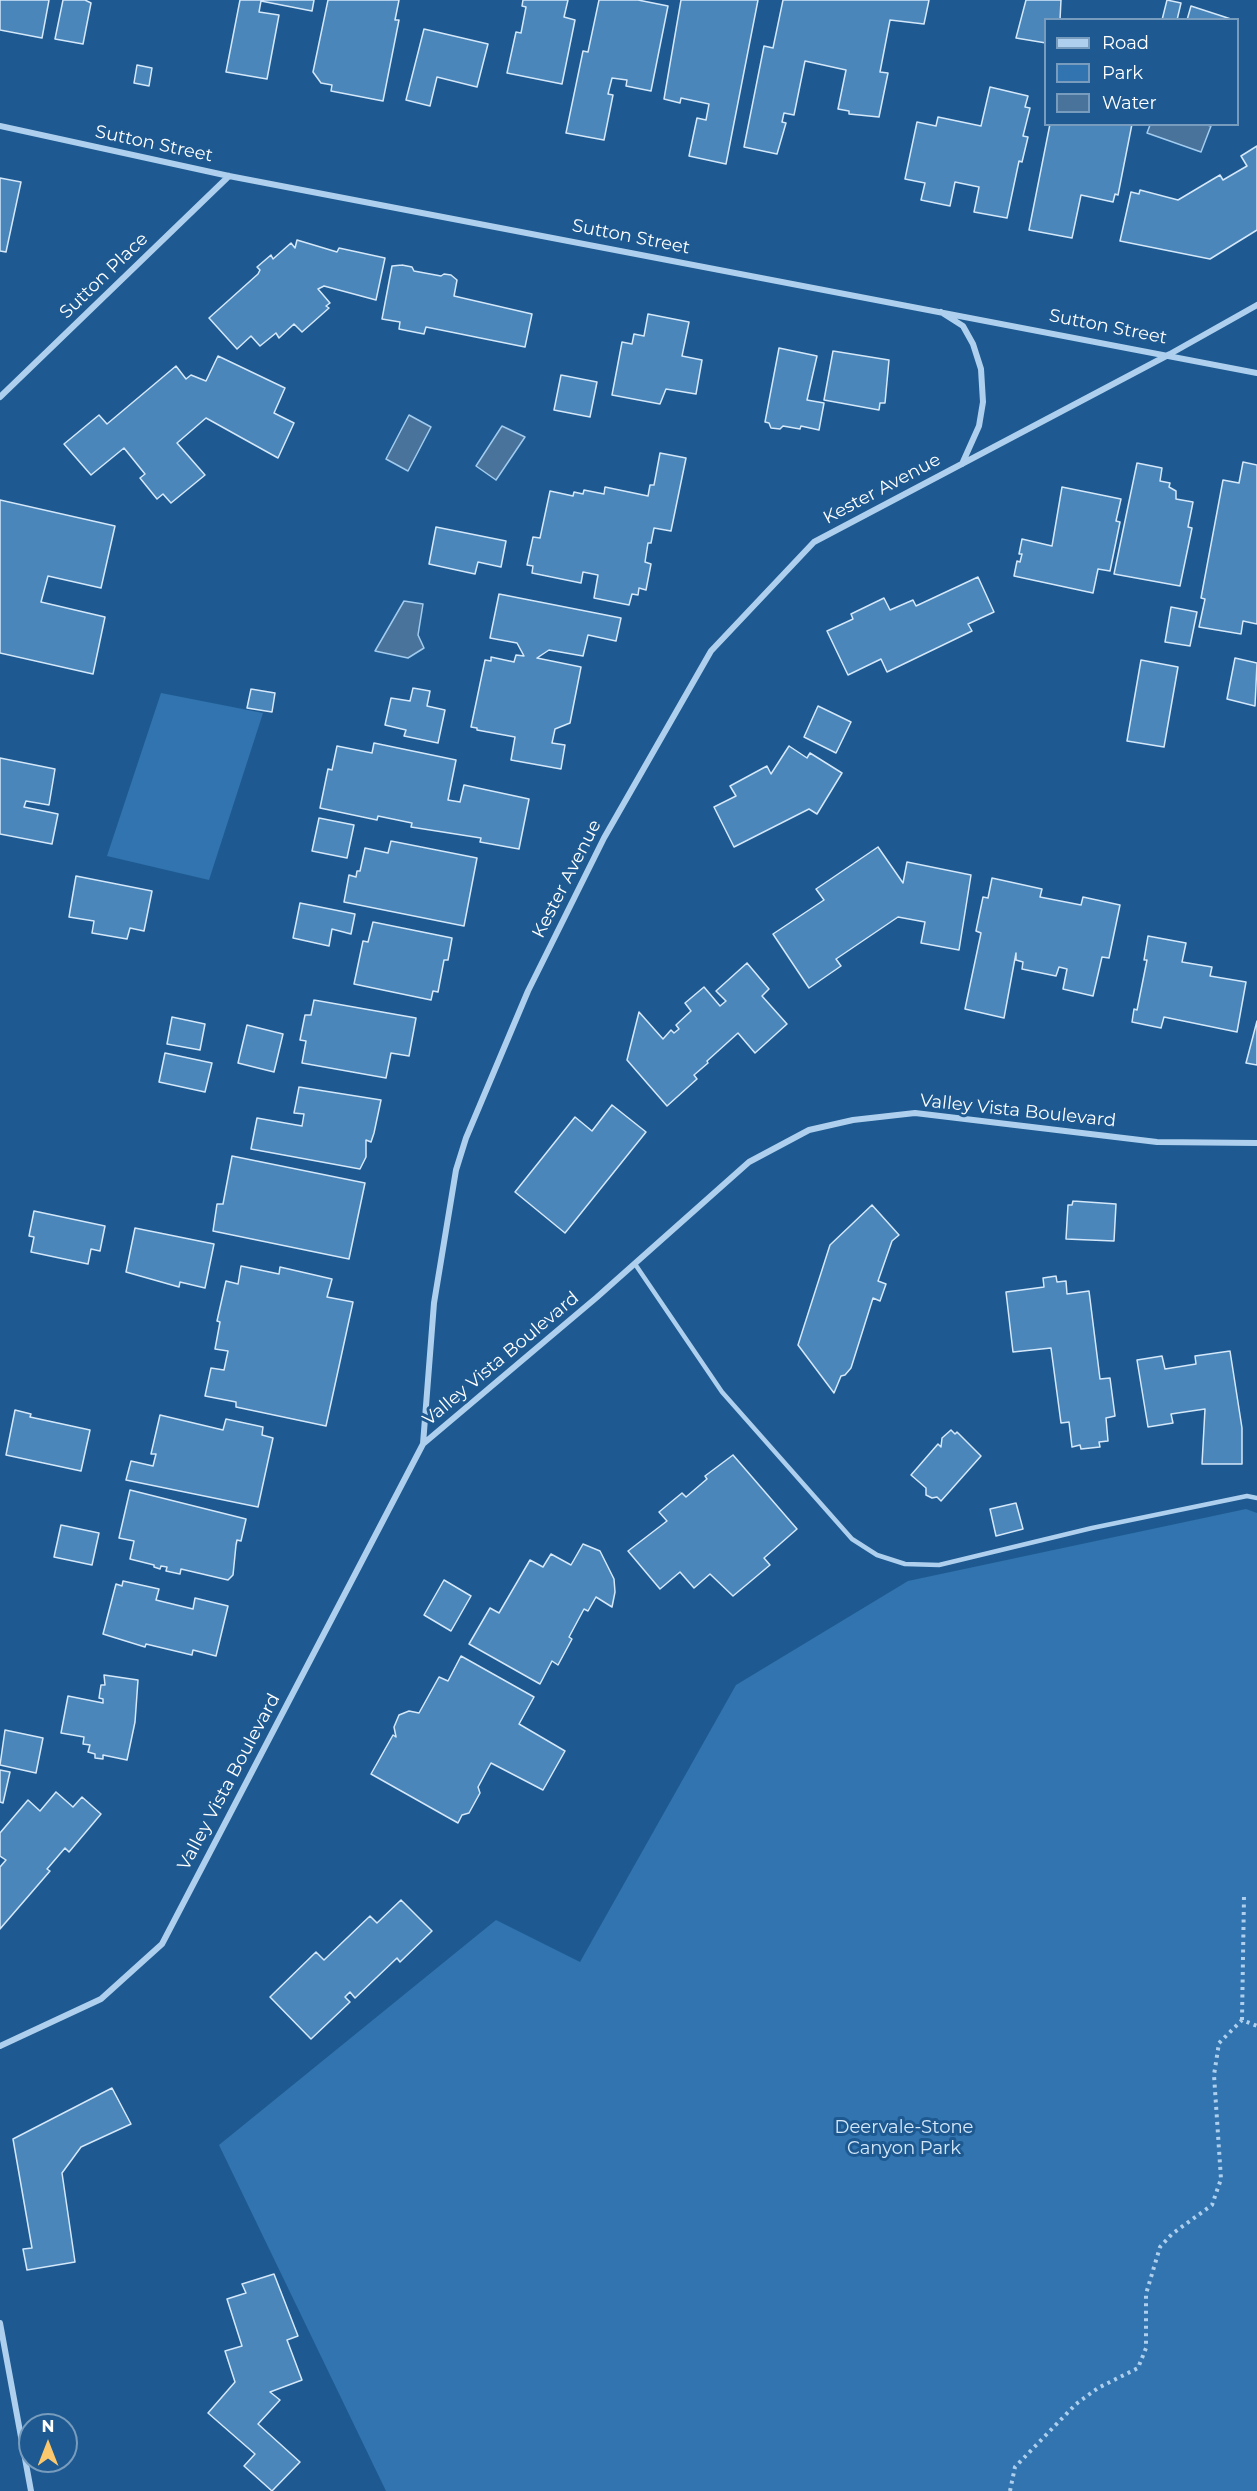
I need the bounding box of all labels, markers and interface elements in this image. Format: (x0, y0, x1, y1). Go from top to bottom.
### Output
legend (1044, 18, 1239, 126)
text: Road (1102, 32, 1149, 54)
text: Park (1102, 62, 1143, 84)
text: Water (1102, 92, 1157, 114)
street label: Sutton Street (93, 121, 215, 167)
street label: Sutton Street (570, 215, 692, 259)
street label: Sutton Place (55, 228, 153, 324)
street label: Sutton Street (1047, 305, 1169, 349)
street label: Kester Avenue (820, 449, 944, 529)
street label: Kester Avenue (528, 816, 606, 942)
street label: Valley Vista Boulevard (919, 1090, 1117, 1132)
street label: Valley Vista Boulevard (419, 1287, 583, 1431)
street label: Valley Vista Boulevard (173, 1690, 285, 1874)
park label: Deervale-Stone Canyon Park (835, 2117, 973, 2160)
north arrow (18, 2413, 78, 2473)
text: N (42, 2417, 54, 2436)

